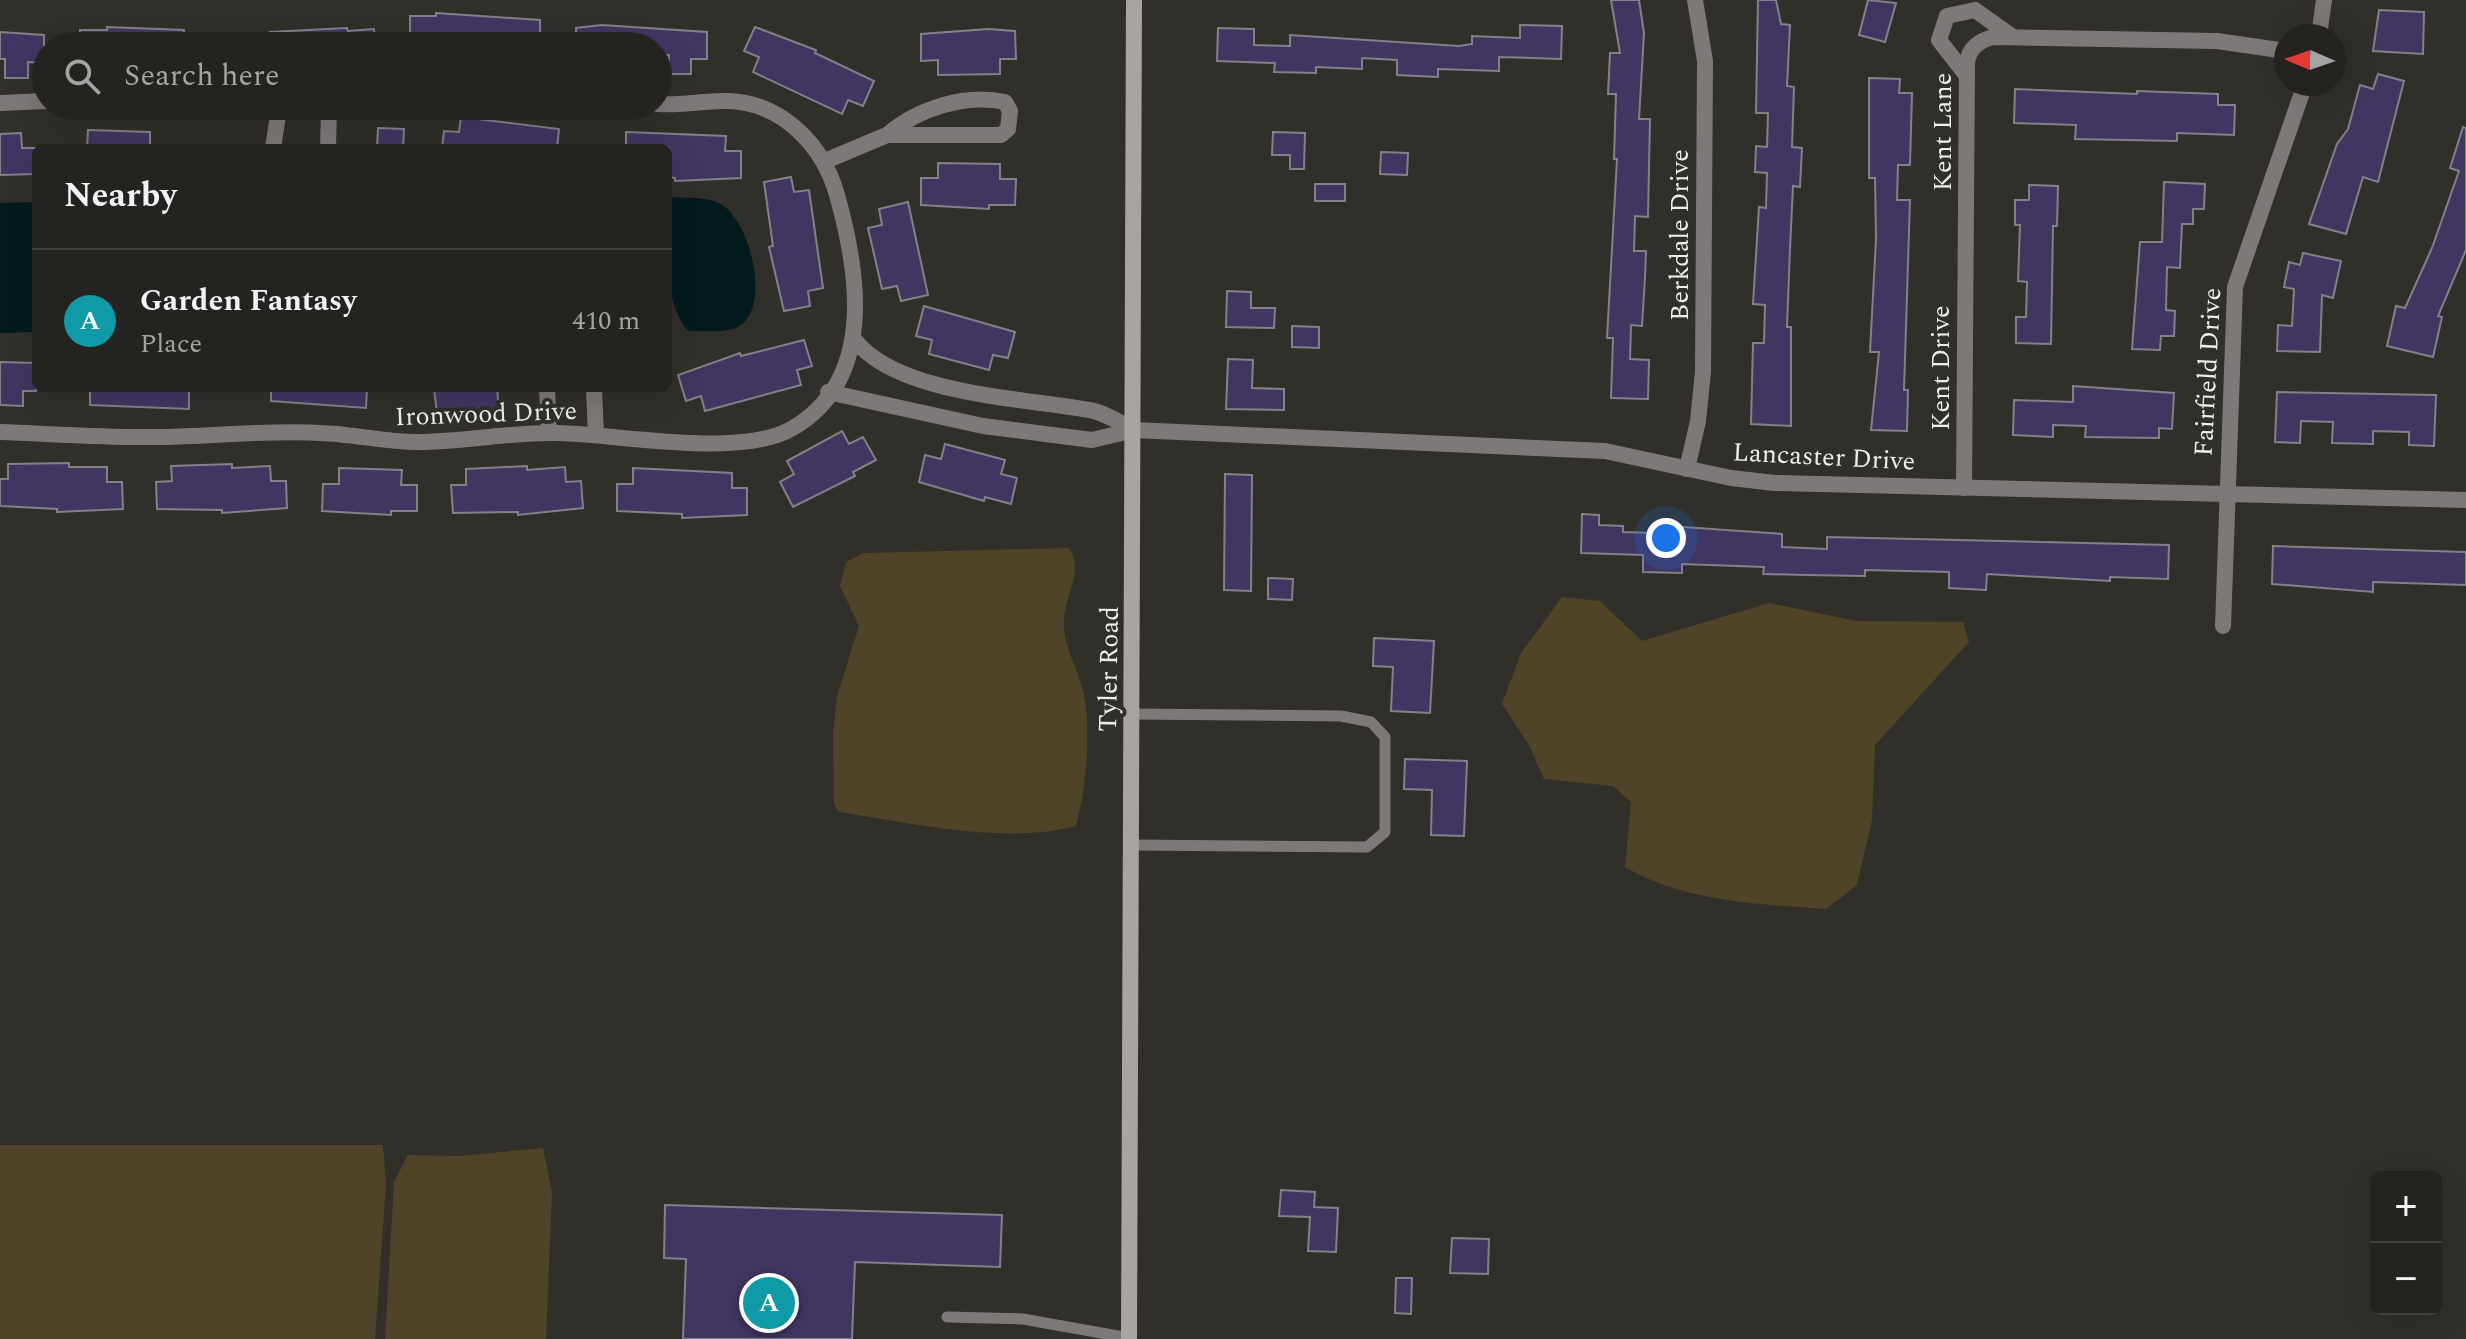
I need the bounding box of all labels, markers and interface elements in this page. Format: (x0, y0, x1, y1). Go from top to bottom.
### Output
north arrow (2274, 24, 2346, 96)
search box (32, 32, 672, 120)
text: Search here (124, 53, 280, 99)
icon: search (60, 54, 104, 98)
street label: Kent Lane (1923, 73, 1963, 191)
street label: Berkdale Drive (1660, 149, 1700, 321)
text: Nearby (64, 170, 177, 222)
text: Garden Fantasy (140, 278, 357, 324)
street label: Fairfield Drive (2184, 287, 2232, 457)
text: A (80, 301, 100, 341)
text: 410 m (572, 301, 640, 341)
street label: Kent Drive (1921, 305, 1961, 431)
text: Place (140, 324, 202, 364)
street label: Ironwood Drive (394, 391, 578, 437)
street label: Lancaster Drive (1732, 432, 1916, 482)
your location (1646, 518, 1686, 558)
street label: Tyler Road (1088, 606, 1130, 732)
map controls (2370, 1171, 2442, 1315)
button: + (2370, 1171, 2442, 1243)
button: − (2370, 1243, 2442, 1315)
pin: A (743, 1273, 795, 1333)

